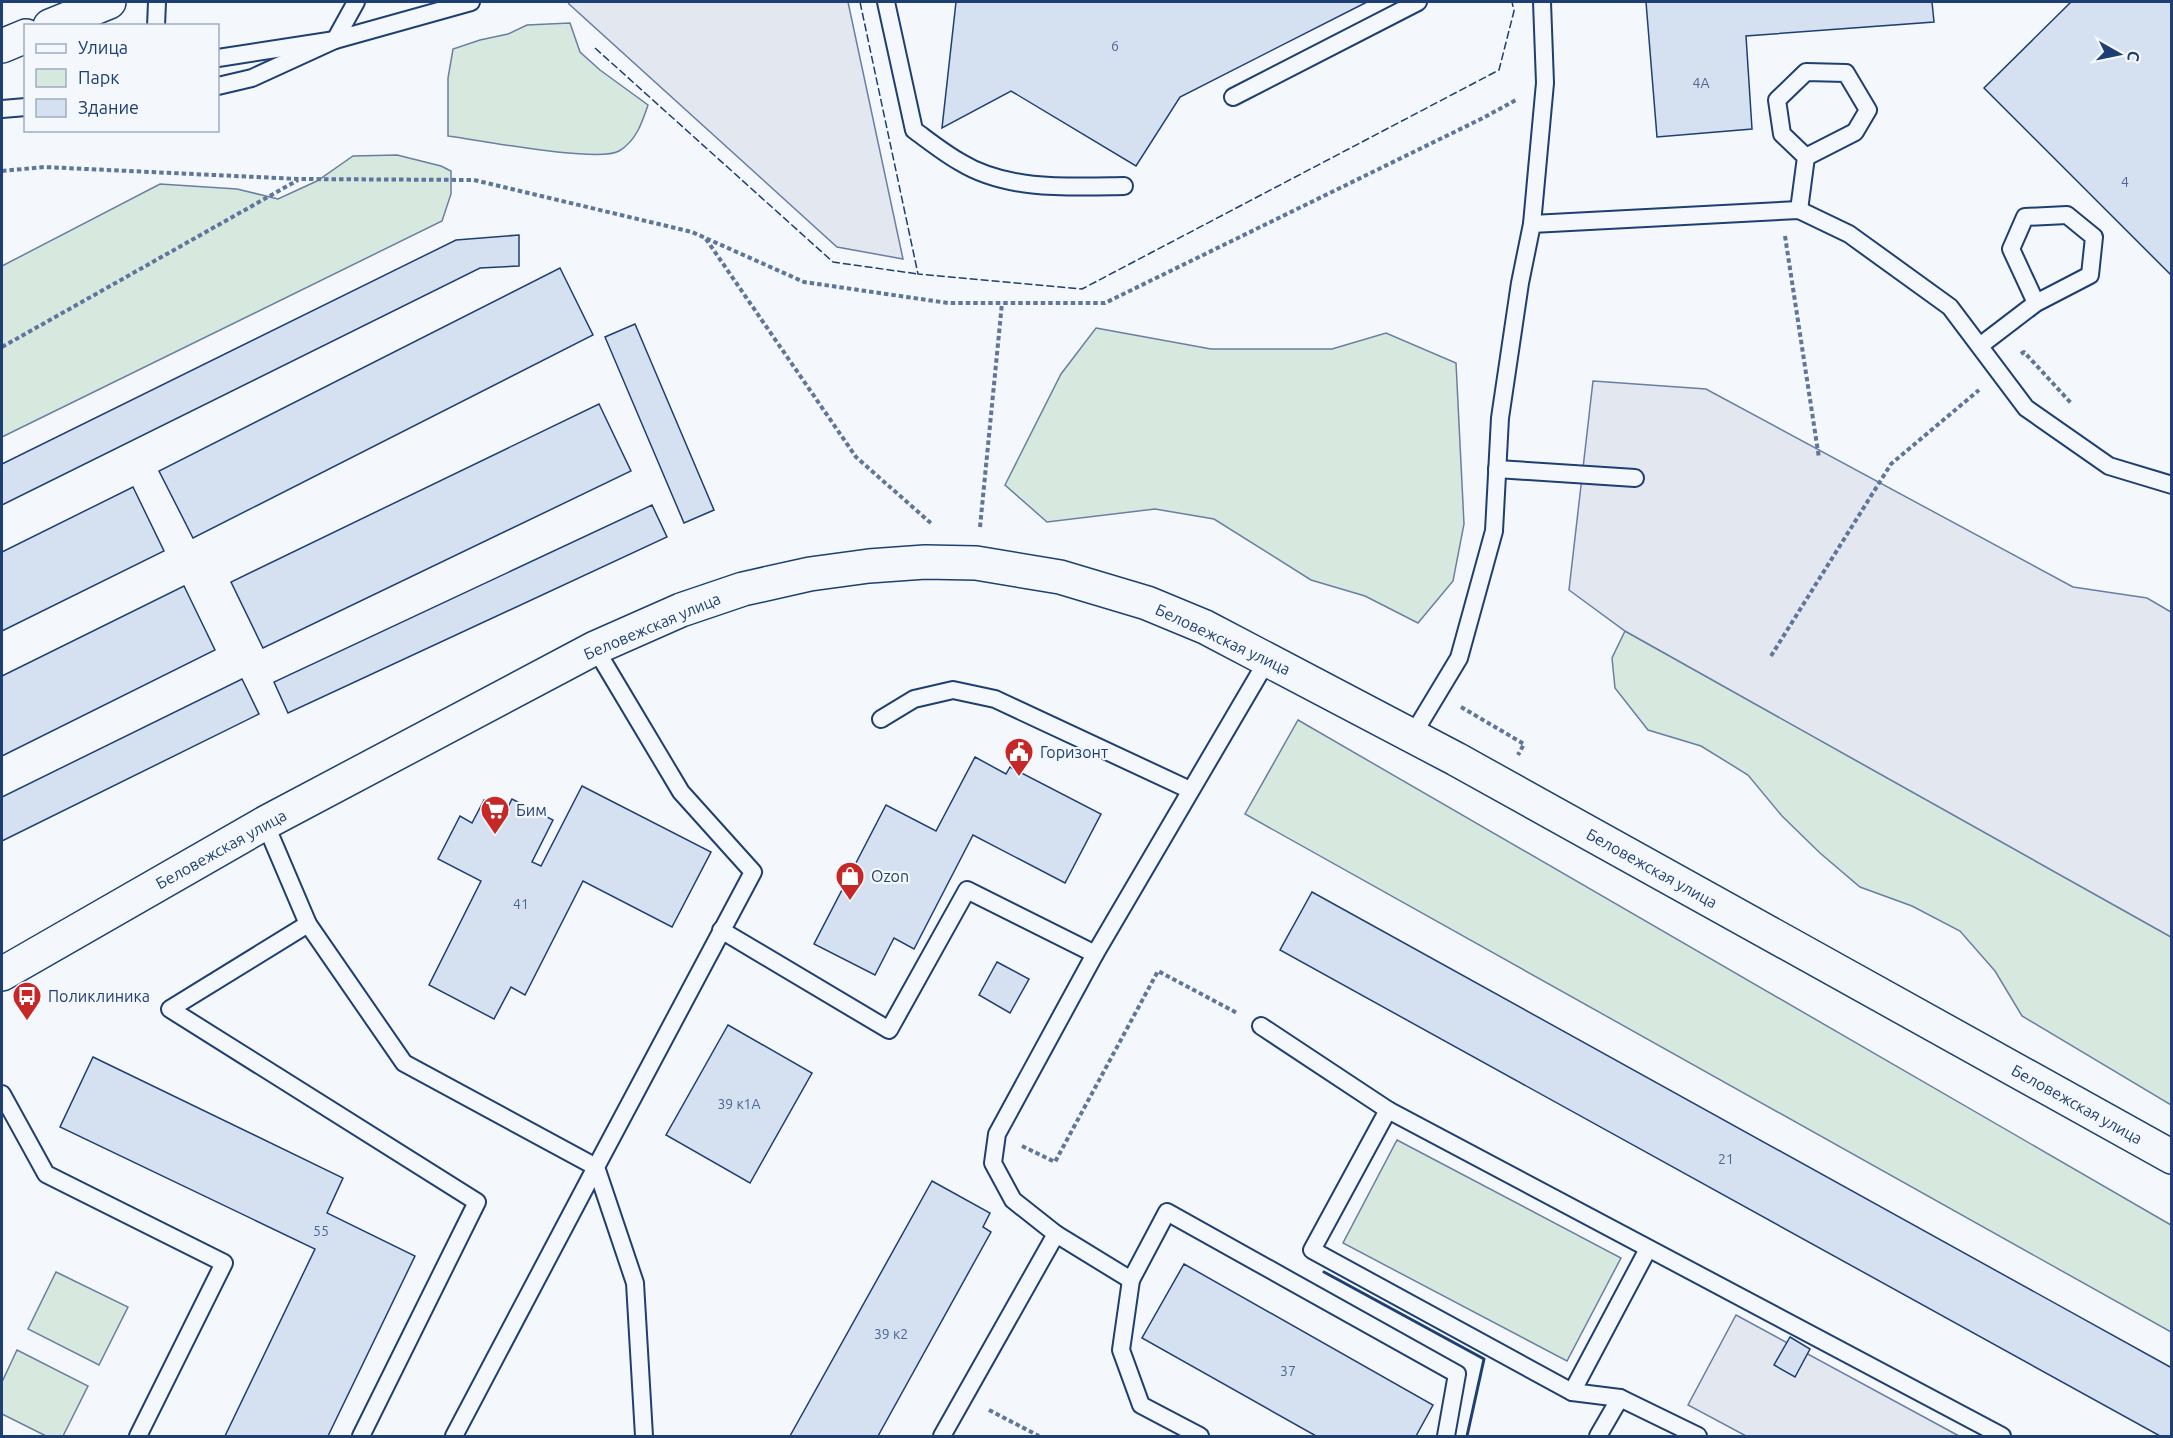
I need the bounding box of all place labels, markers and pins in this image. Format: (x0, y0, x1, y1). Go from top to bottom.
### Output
public building icon: Горизонт (1003, 736, 1035, 778)
place label: Горизонт (1040, 743, 1108, 761)
supermarket icon: Бим (479, 794, 511, 836)
place label: Бим (516, 801, 547, 819)
shop icon: Ozon (834, 860, 866, 902)
place label: Ozon (871, 867, 909, 885)
bus stop icon: Поликлиника (11, 980, 43, 1022)
place label: Поликлиника (48, 987, 150, 1005)

